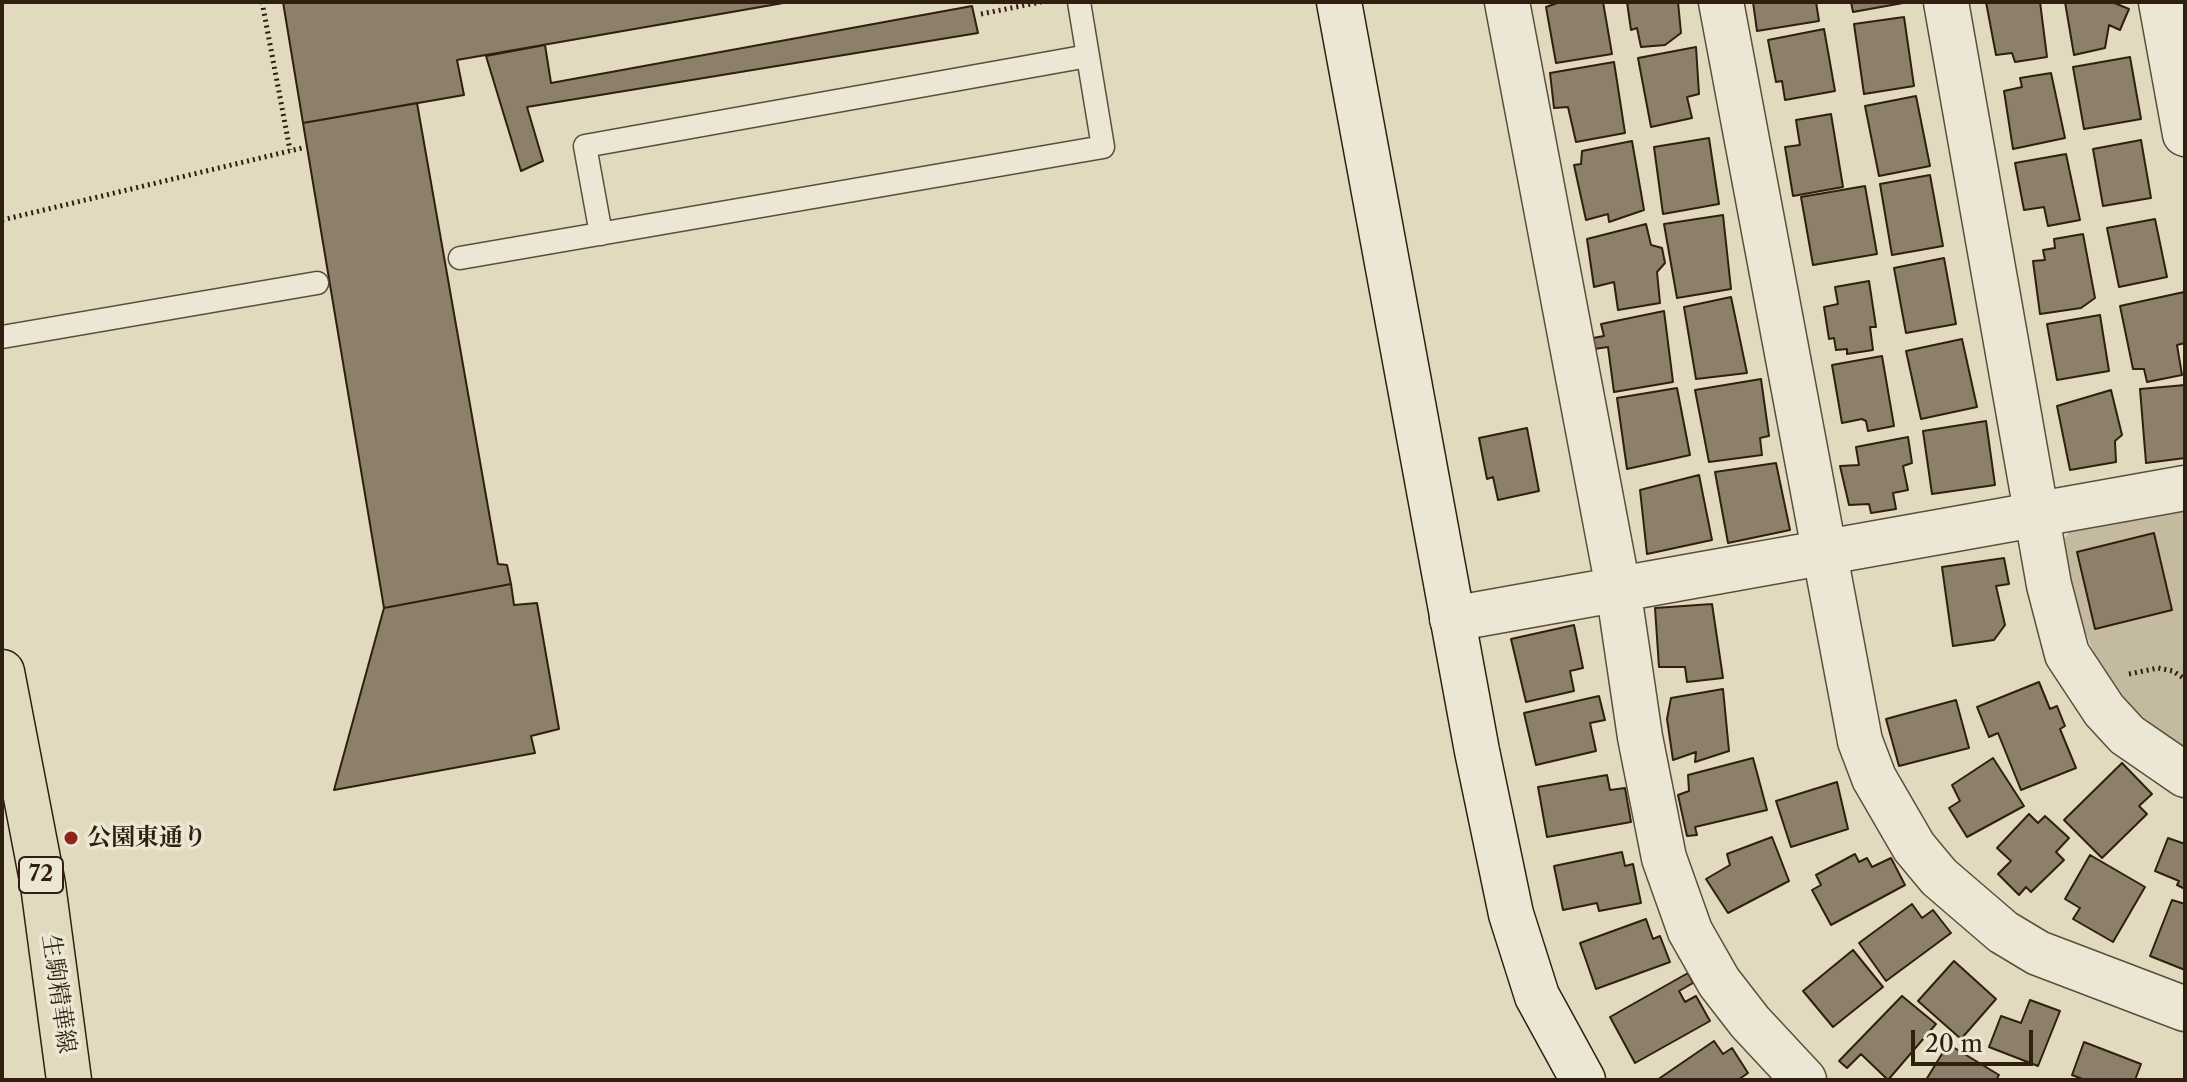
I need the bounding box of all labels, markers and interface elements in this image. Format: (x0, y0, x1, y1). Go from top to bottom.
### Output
place label: 公園東通り (87, 824, 207, 852)
marker: 公園東通り (62, 829, 80, 847)
road number: 72 (19, 857, 63, 893)
street label: 生駒精華線 (35, 933, 81, 1055)
scale bar (1915, 1014, 2037, 1064)
text: 20 m (1925, 1029, 1983, 1058)

